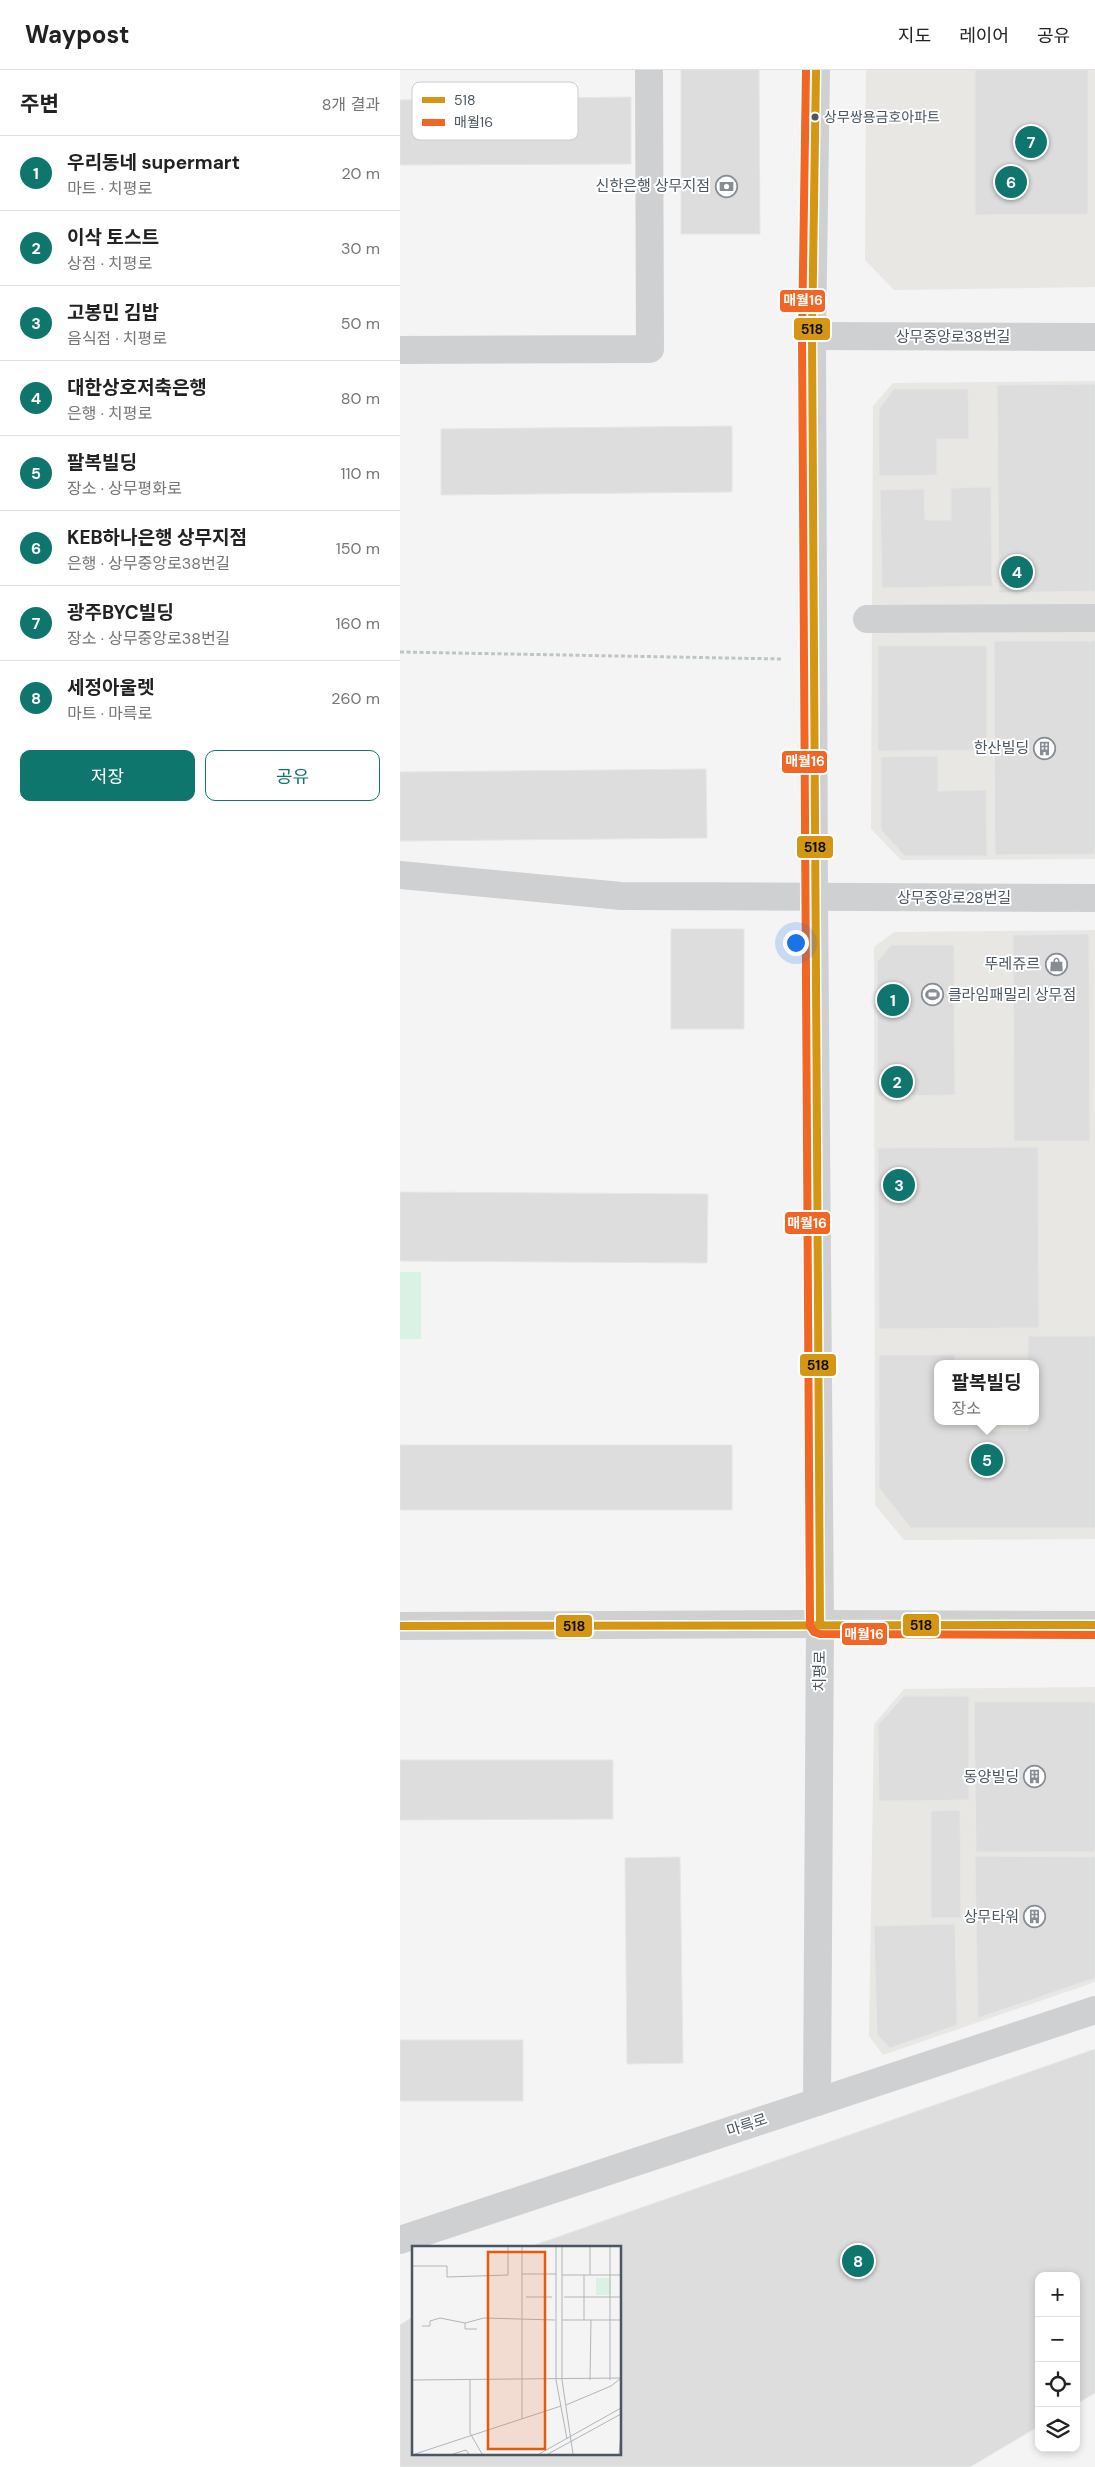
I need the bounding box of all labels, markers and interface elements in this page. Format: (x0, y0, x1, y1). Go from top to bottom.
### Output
text: Waypost (25, 19, 129, 50)
text: 지도 (898, 24, 931, 48)
text: 레이어 (959, 24, 1009, 48)
text: 공유 (1037, 24, 1070, 48)
legend (412, 82, 578, 140)
text: 주변 (20, 90, 59, 118)
text: 518 (454, 91, 475, 109)
text: 8개 결과 (322, 94, 380, 115)
place label: 상무쌍용금호아파트 (824, 108, 940, 126)
marker: 상무쌍용금호아파트 (810, 112, 820, 122)
text: 매월16 (454, 113, 493, 131)
pin: 7 (1015, 123, 1047, 161)
text: 우리동네 supermart (67, 150, 240, 175)
text: 1 (33, 163, 39, 184)
text: 20 m (341, 163, 380, 184)
pin: 6 (995, 163, 1027, 201)
bank icon: 신한은행 상무지점 (714, 174, 738, 198)
place label: 신한은행 상무지점 (596, 176, 710, 196)
text: 마트 · 치평로 (67, 178, 152, 199)
text: 이삭 토스트 (67, 225, 159, 250)
text: 2 (31, 238, 41, 259)
text: 30 m (341, 238, 380, 259)
text: 상점 · 치평로 (67, 253, 152, 274)
line badge: 매월16 (779, 289, 826, 313)
text: 매월16 (783, 291, 823, 309)
text: 고봉민 김밥 (67, 300, 159, 325)
text: 3 (31, 313, 41, 334)
text: 50 m (341, 313, 380, 334)
line badge: 518 (793, 317, 831, 341)
text: 518 (801, 320, 823, 338)
street label: 상무중앙로38번길 (896, 327, 1010, 347)
text: 음식점 · 치평로 (67, 328, 167, 349)
text: 대한상호저축은행 (67, 375, 207, 400)
text: 4 (31, 388, 41, 409)
text: 80 m (341, 388, 380, 409)
text: 은행 · 치평로 (67, 403, 152, 424)
text: 팔복빌딩 (67, 450, 137, 475)
text: 5 (31, 463, 41, 484)
text: 110 m (341, 463, 380, 484)
text: 장소 · 상무평화로 (67, 478, 182, 499)
text: KEB하나은행 상무지점 (67, 525, 247, 550)
text: 6 (31, 538, 41, 559)
text: 150 m (336, 538, 380, 559)
text: 은행 · 상무중앙로38번길 (67, 553, 230, 574)
pin: 4 (1001, 553, 1033, 591)
text: 광주BYC빌딩 (67, 600, 174, 625)
text: 7 (32, 613, 40, 634)
text: 160 m (336, 613, 380, 634)
text: 장소 · 상무중앙로38번길 (67, 628, 230, 649)
text: 세정아울렛 (67, 675, 154, 700)
text: 8 (31, 688, 41, 709)
text: 260 m (331, 688, 380, 709)
text: 마트 · 마륵로 (67, 703, 152, 724)
building icon: 한산빌딩 (1033, 736, 1057, 760)
place label: 한산빌딩 (974, 738, 1029, 758)
button: 저장 (20, 750, 195, 801)
button: 공유 (205, 750, 380, 801)
line badge: 매월16 (781, 750, 828, 774)
text: 매월16 (785, 752, 825, 770)
line badge: 518 (796, 835, 834, 859)
text: 518 (804, 838, 826, 856)
street label: 상무중앙로28번길 (897, 888, 1011, 908)
your location (783, 930, 809, 956)
shop icon: 뚜레쥬르 (1044, 952, 1068, 976)
place label: 뚜레쥬르 (985, 954, 1040, 974)
pin: 1 (877, 981, 909, 1019)
sports icon: 클라임패밀리 상무점 (920, 983, 944, 1007)
place label: 클라임패밀리 상무점 (948, 985, 1076, 1005)
pin: 2 (881, 1063, 913, 1101)
pin: 3 (883, 1166, 915, 1204)
line badge: 매월16 (784, 1211, 831, 1235)
text: 매월16 (787, 1214, 827, 1232)
line badge: 518 (799, 1353, 837, 1377)
text: 518 (807, 1356, 829, 1374)
popup (934, 1360, 1039, 1425)
text: 팔복빌딩 (952, 1370, 1021, 1395)
text: 장소 (952, 1398, 981, 1419)
pin: 5 (971, 1441, 1003, 1479)
line badge: 518 (902, 1613, 940, 1637)
line badge: 518 (555, 1614, 593, 1638)
text: 518 (910, 1616, 932, 1634)
text: 518 (563, 1617, 585, 1635)
line badge: 매월16 (841, 1622, 888, 1646)
text: 매월16 (844, 1625, 884, 1643)
street label: 치평로 (810, 1650, 830, 1692)
building icon: 동양빌딩 (1023, 1765, 1047, 1789)
place label: 동양빌딩 (964, 1767, 1019, 1787)
building icon: 상무타워 (1023, 1905, 1047, 1929)
place label: 상무타워 (964, 1907, 1019, 1927)
street label: 마륵로 (724, 2109, 770, 2141)
pin: 8 (842, 2242, 874, 2280)
inset map (412, 2246, 621, 2454)
map controls (1035, 2272, 1080, 2452)
button: + (1035, 2272, 1080, 2317)
button: − (1035, 2317, 1080, 2362)
button: locate (1035, 2362, 1080, 2407)
button: layers (1035, 2407, 1080, 2452)

